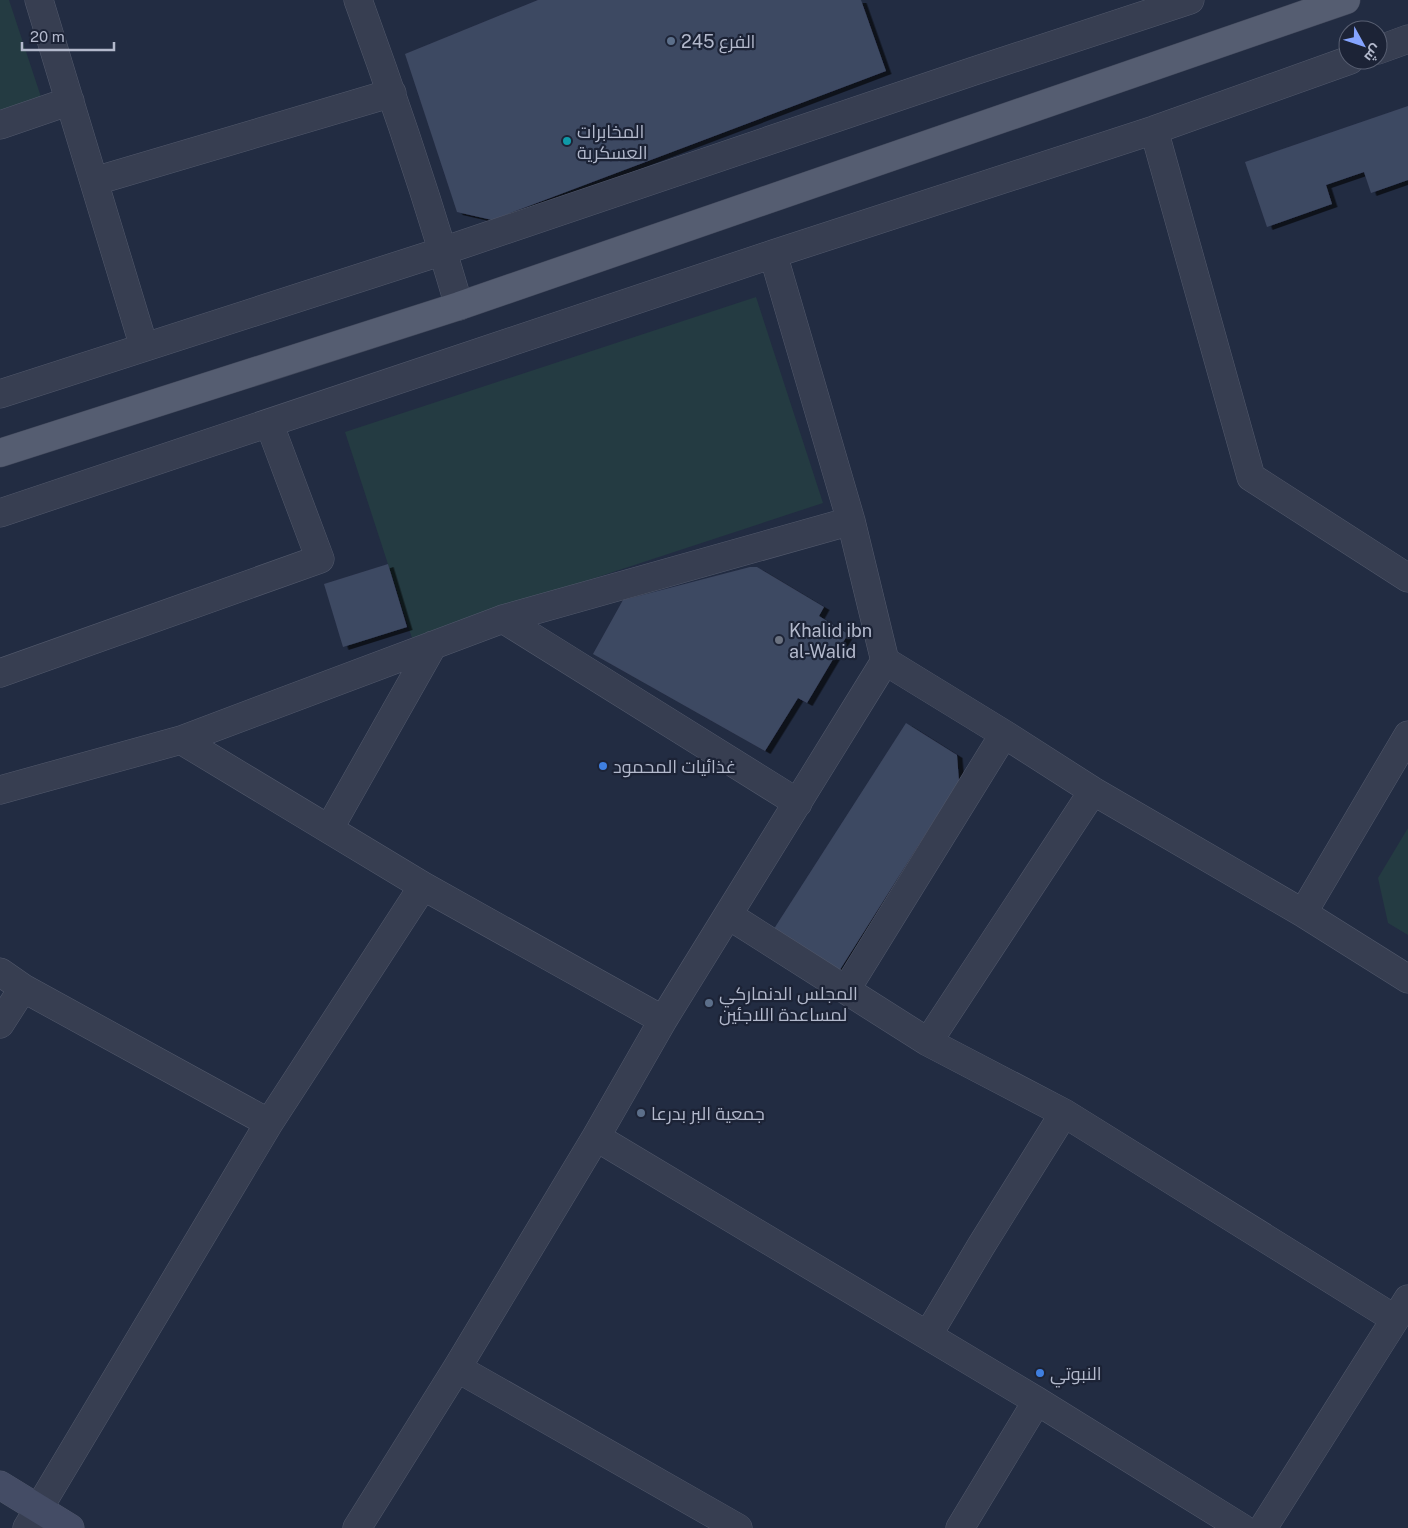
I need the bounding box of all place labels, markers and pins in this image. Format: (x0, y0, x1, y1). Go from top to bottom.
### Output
place label: الفرع 245 (681, 31, 755, 54)
marker: الفرع 245 (665, 35, 677, 47)
place label: المخابرات العسكرية (577, 121, 648, 164)
marker: المخابرات العسكرية (561, 135, 573, 147)
place label: Khalid ibn al-Walid (789, 620, 872, 662)
marker: Khalid ibn al-Walid (773, 634, 785, 646)
place label: غذائيات المحمود (613, 756, 736, 778)
marker: غذائيات المحمود (597, 760, 609, 772)
place label: المجلس الدنماركي لمساعدة اللاجئين (719, 983, 858, 1026)
marker: المجلس الدنماركي لمساعدة اللاجئين (703, 997, 715, 1009)
place label: جمعية البر بدرعا (651, 1103, 765, 1125)
marker: جمعية البر بدرعا (635, 1107, 647, 1119)
place label: النبوتي (1050, 1363, 1102, 1388)
marker: النبوتي (1034, 1367, 1046, 1379)

